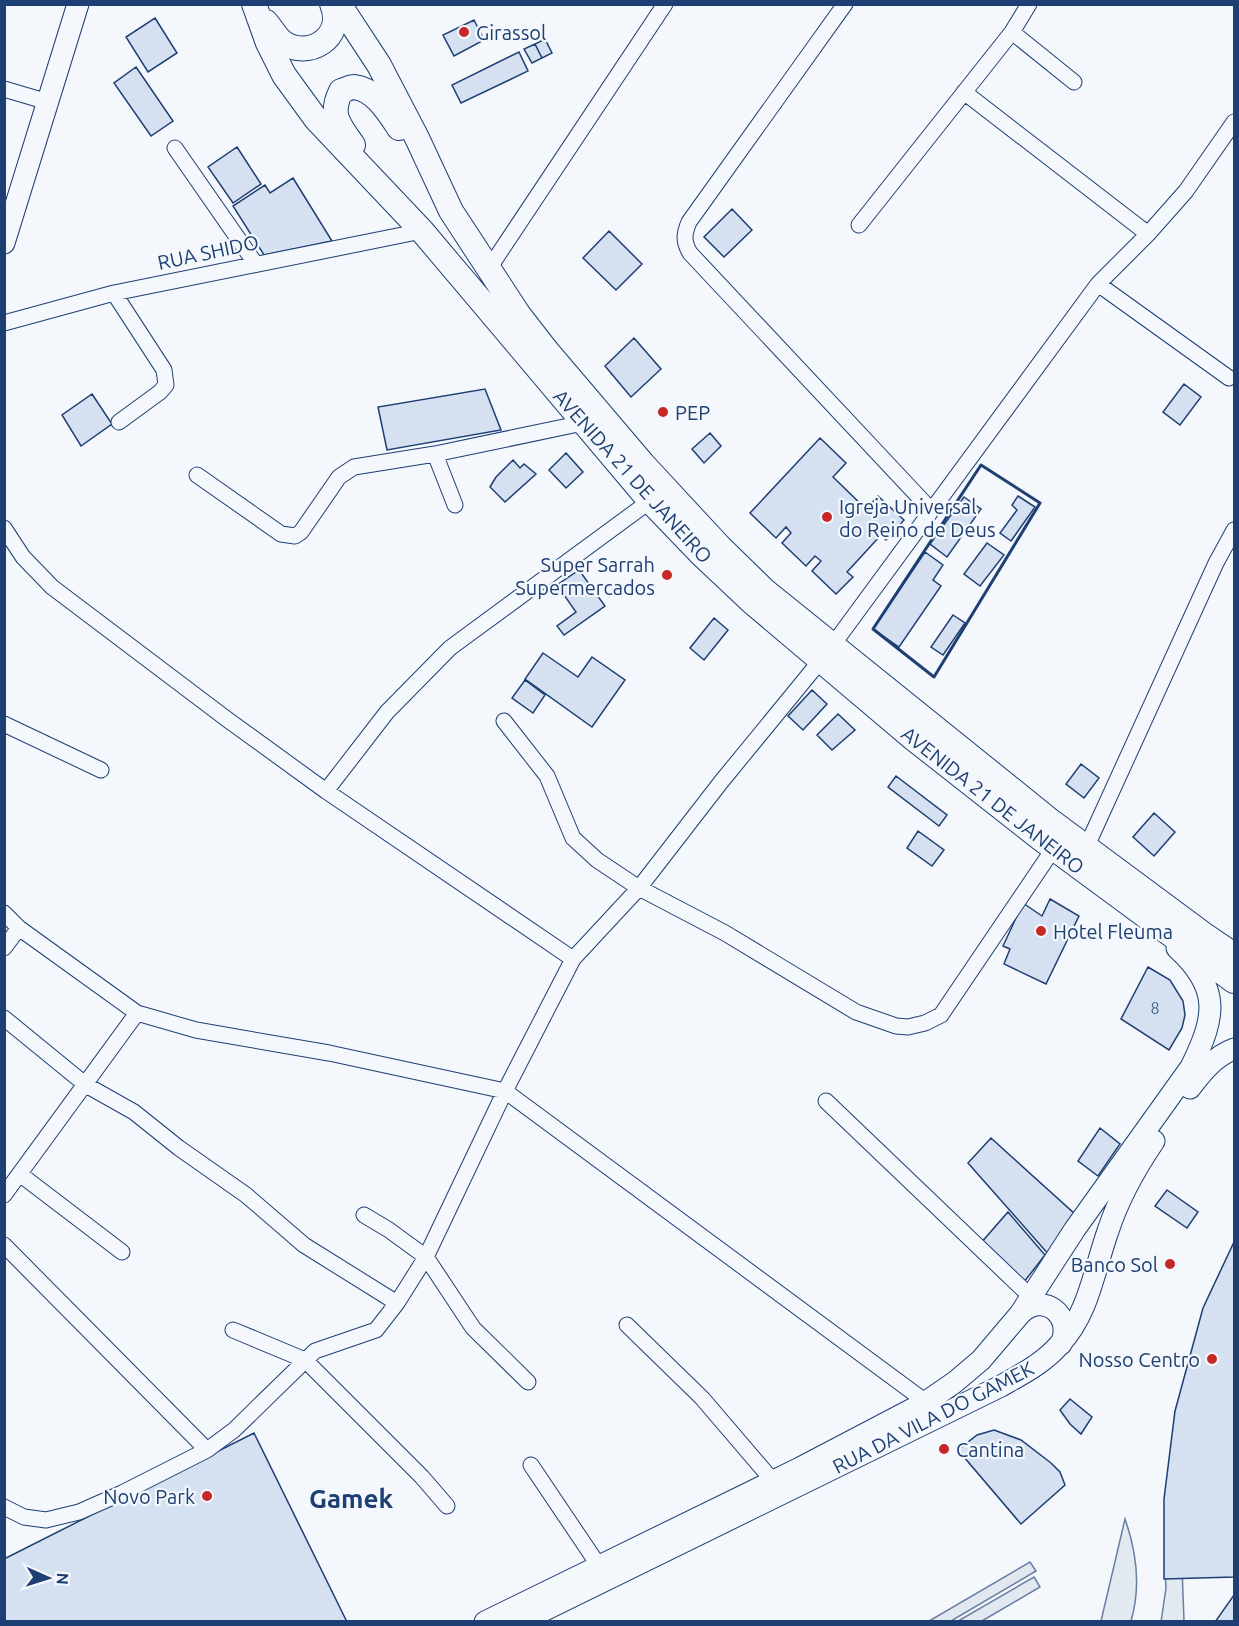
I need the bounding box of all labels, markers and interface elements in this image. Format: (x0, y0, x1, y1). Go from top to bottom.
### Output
place label: Girassol (476, 21, 546, 44)
marker: Girassol (457, 25, 471, 39)
street label: RUA SHIDO (155, 230, 261, 274)
street label: AVENIDA 21 DE JANEIRO (549, 385, 717, 567)
place label: PEP (675, 401, 710, 424)
marker: PEP (656, 405, 670, 419)
place label: Igreja Universal do Reino de Deus (839, 495, 996, 541)
marker: Igreja Universal do Reino de Deus (820, 510, 834, 524)
place label: Super Sarrah Supermercados (515, 553, 655, 599)
marker: Super Sarrah Supermercados (660, 568, 674, 582)
street label: AVENIDA 21 DE JANEIRO (897, 722, 1089, 878)
place label: Hotel Fleuma (1053, 920, 1173, 943)
marker: Hotel Fleuma (1034, 924, 1048, 938)
house number: 8 (1150, 999, 1160, 1017)
place label: Banco Sol (1071, 1253, 1158, 1276)
marker: Banco Sol (1163, 1257, 1177, 1271)
place label: Nosso Centro (1079, 1348, 1200, 1371)
marker: Nosso Centro (1205, 1352, 1219, 1366)
street label: RUA DA VILA DO GAMEK (829, 1356, 1037, 1478)
place label: Cantina (956, 1438, 1024, 1461)
marker: Cantina (937, 1442, 951, 1456)
district label: Gamek (309, 1484, 393, 1513)
place label: Novo Park (103, 1485, 195, 1508)
marker: Novo Park (200, 1489, 214, 1503)
north arrow (18, 1548, 78, 1608)
text: N (54, 1572, 72, 1585)

